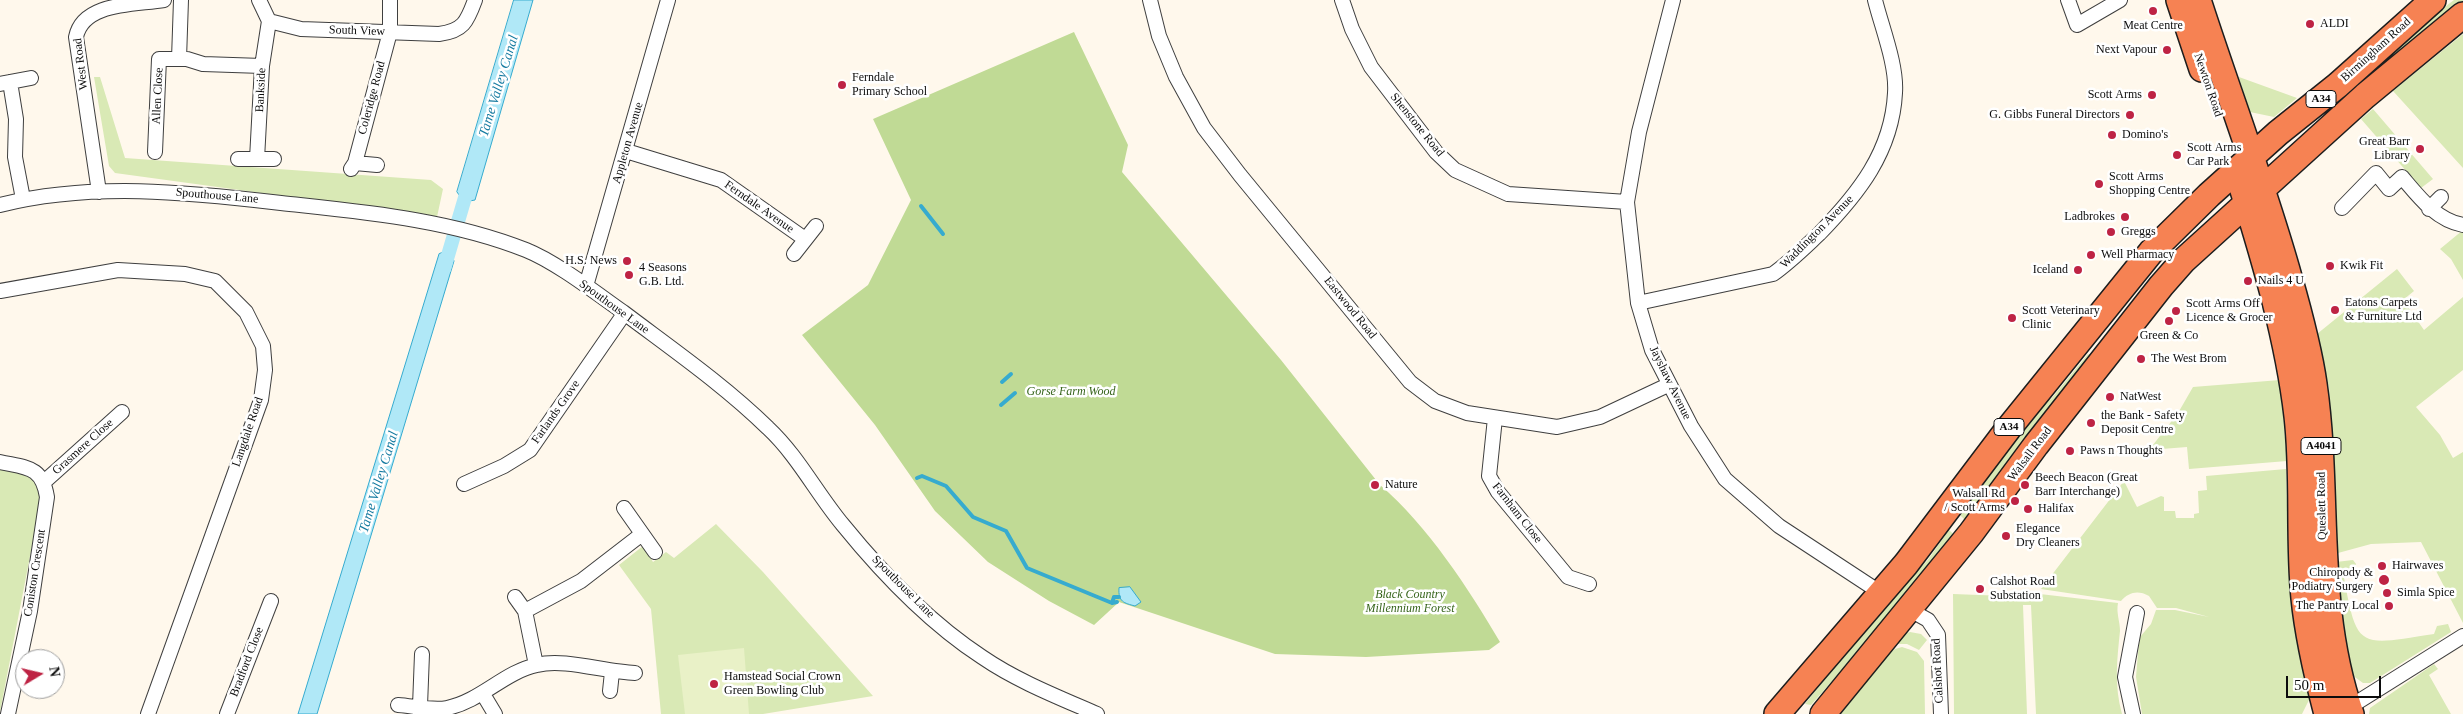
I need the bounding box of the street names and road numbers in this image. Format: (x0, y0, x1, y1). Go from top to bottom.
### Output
street label: Birmingham Road (2338, 15, 2414, 85)
street label: South View (329, 23, 385, 39)
street label: West Road (71, 37, 91, 91)
street label: Newton Road (2190, 51, 2226, 119)
street label: Coleridge Road (355, 60, 389, 136)
street label: Allen Close (149, 67, 167, 125)
street label: Bankside (253, 67, 269, 113)
street label: Shenstone Road (1387, 90, 1447, 160)
road number: A34 (2306, 90, 2336, 108)
street label: Appleton Avenue (609, 101, 647, 185)
street label: Ferndale Avenue (722, 178, 796, 236)
street label: Spouthouse Lane (175, 185, 259, 207)
street label: Waddington Avenue (1777, 192, 1857, 272)
street label: Eastwood Road (1321, 274, 1379, 342)
street label: Spouthouse Lane (576, 277, 652, 337)
street label: Jayshaw Avenue (1646, 344, 1694, 422)
street label: Farlands Grove (529, 377, 583, 447)
street label: Langdale Road (229, 395, 267, 469)
street label: Grasmere Close (50, 416, 116, 478)
road number: A34 (1994, 418, 2024, 436)
street label: Walsall Road (2005, 424, 2055, 484)
road number: A4041 (2301, 438, 2341, 454)
street label: Queslett Road (2314, 472, 2330, 540)
street label: Farnham Close (1489, 480, 1545, 546)
street label: Coniston Crescent (21, 528, 49, 618)
street label: Spouthouse Lane (869, 553, 937, 621)
street label: Bradford Close (227, 625, 267, 699)
street label: Calshot Road (1929, 638, 1947, 704)

